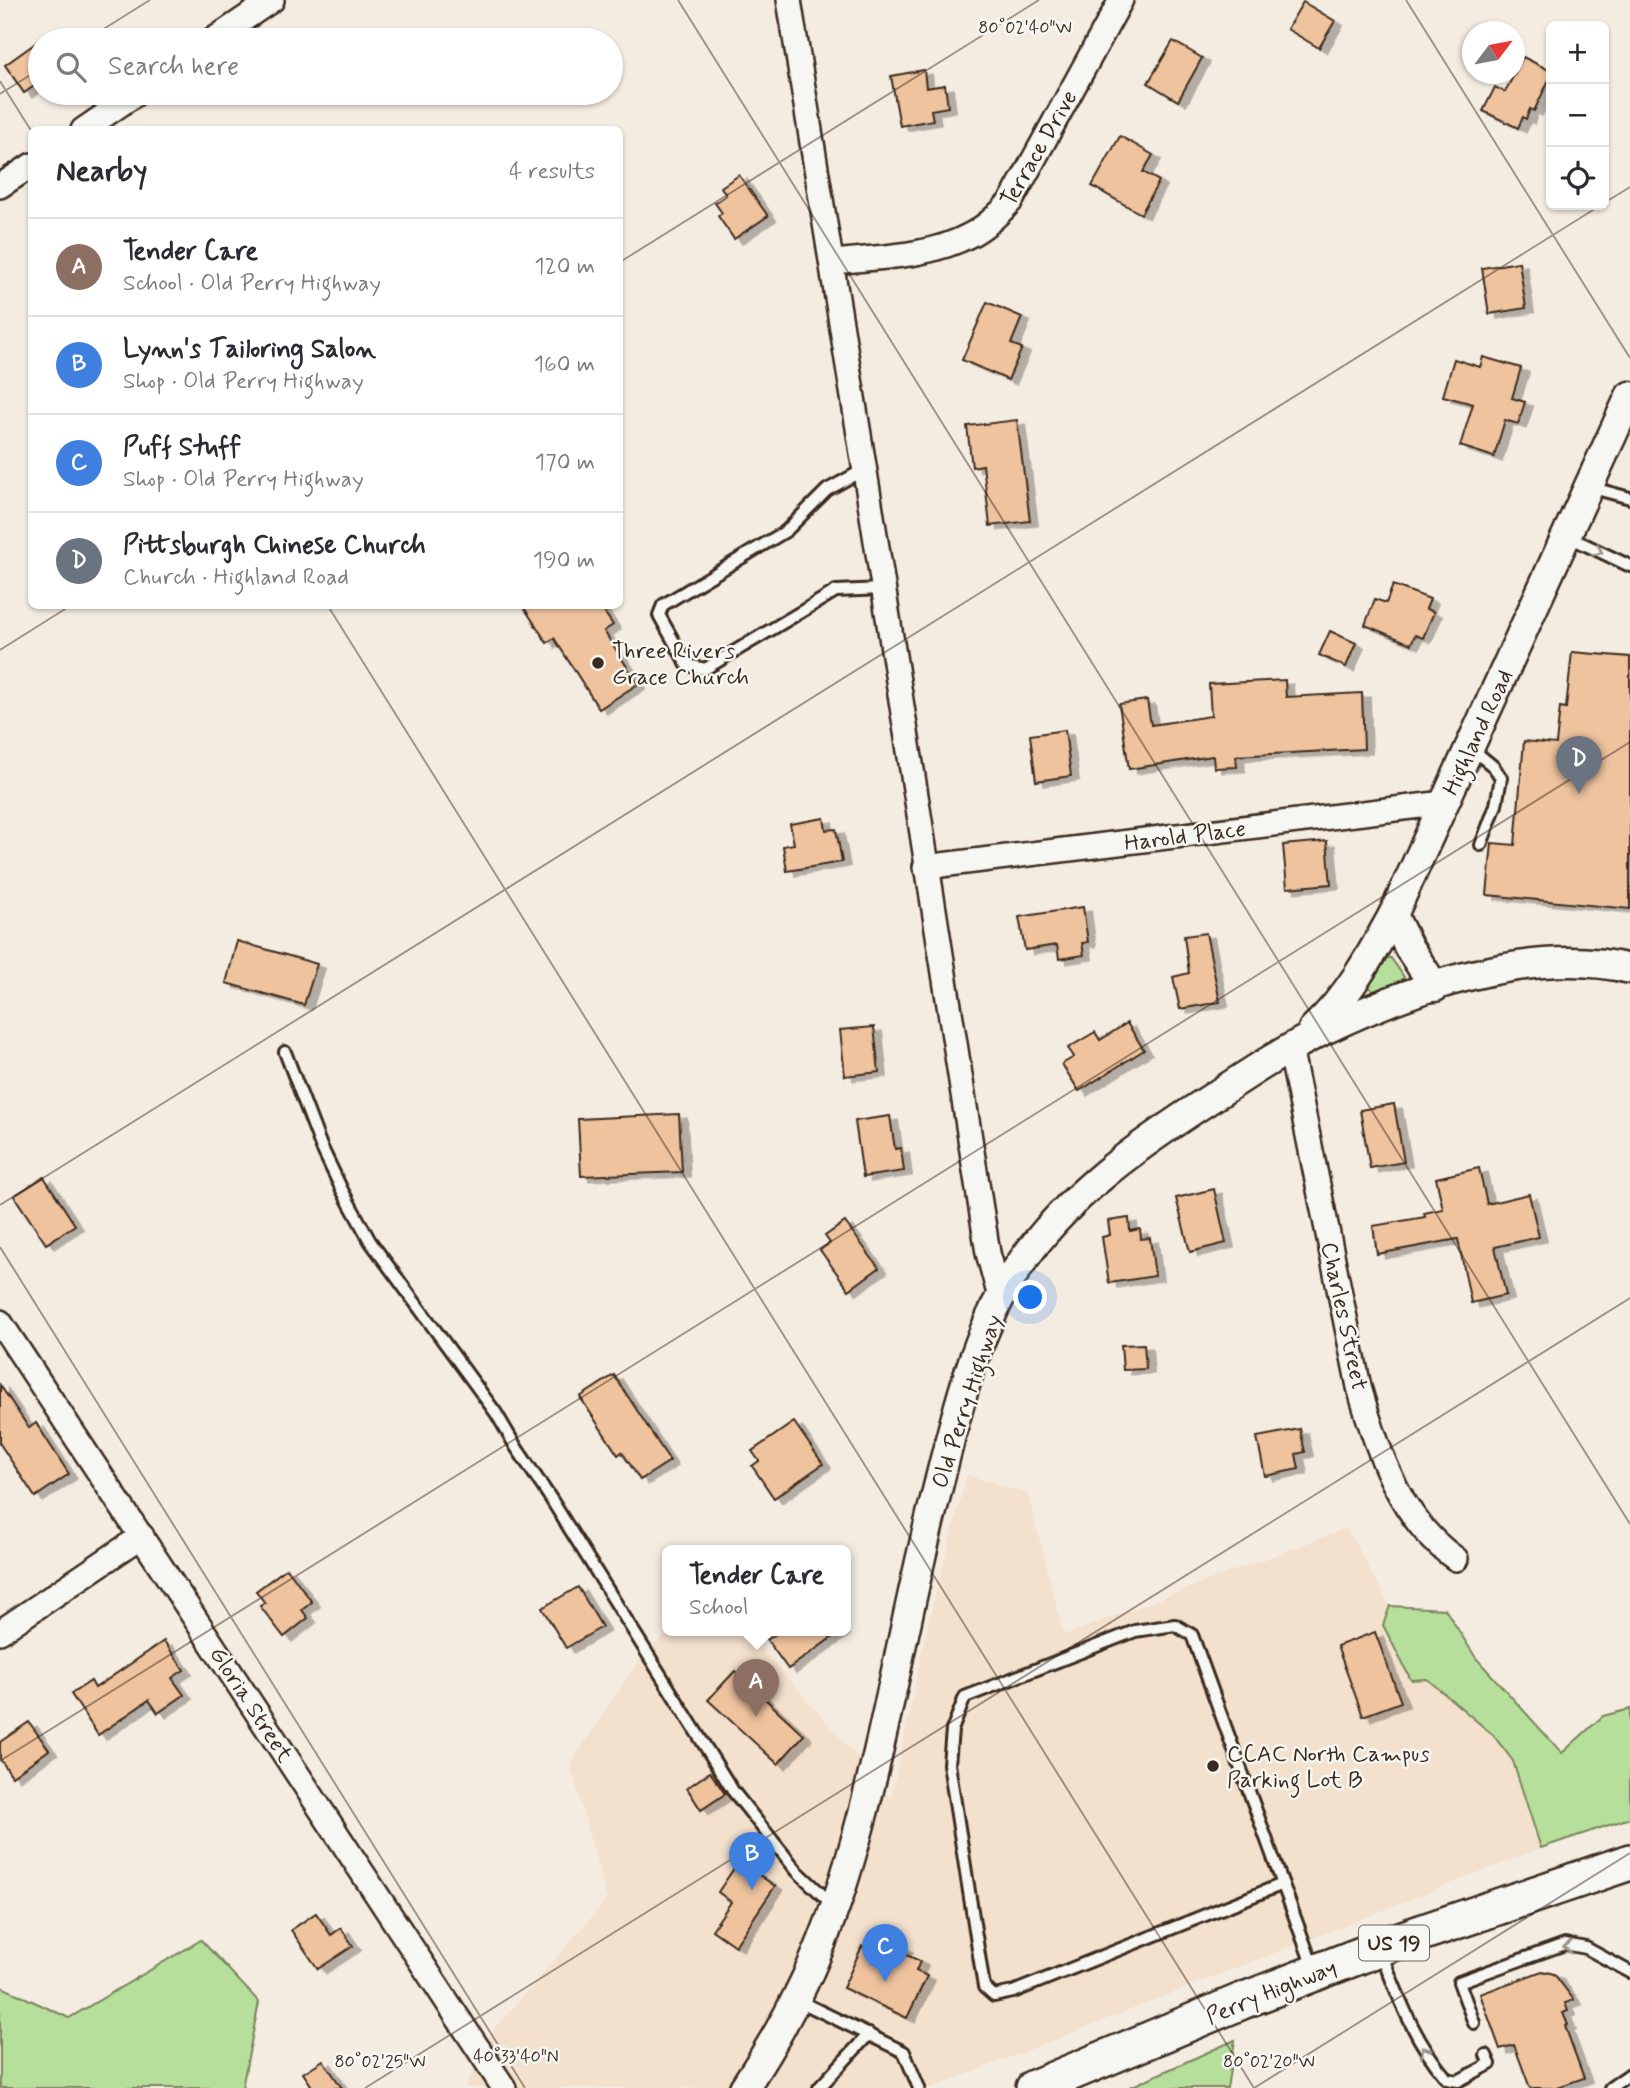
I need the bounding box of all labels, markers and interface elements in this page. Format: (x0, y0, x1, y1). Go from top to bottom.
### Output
text: 80°02'40"W (978, 16, 1072, 40)
north arrow (1462, 21, 1525, 84)
map controls (1546, 21, 1609, 210)
button: + (1546, 21, 1609, 84)
search box (28, 28, 623, 105)
icon: search (52, 48, 90, 86)
text: Search here (108, 50, 239, 84)
button: − (1546, 84, 1609, 147)
street label: Terrace Drive (994, 85, 1085, 213)
button: locate (1546, 147, 1609, 210)
text: Nearby (56, 152, 147, 191)
text: 4 results (509, 157, 595, 187)
text: Tender Care (123, 235, 258, 269)
text: A (71, 252, 87, 282)
text: 120 m (534, 252, 595, 282)
text: School · Old Perry Highway (123, 269, 381, 299)
text: Lynn's Tailoring Salon (123, 333, 376, 367)
text: B (72, 350, 86, 380)
text: 160 m (534, 350, 595, 380)
text: Shop · Old Perry Highway (123, 367, 364, 397)
text: Puff Stuff (123, 431, 241, 465)
text: C (71, 448, 87, 478)
text: 170 m (535, 448, 595, 478)
text: Shop · Old Perry Highway (123, 465, 364, 495)
text: Pittsburgh Chinese Church (123, 529, 426, 563)
one-way arrow (1591, 543, 1603, 557)
text: D (71, 546, 87, 576)
text: 190 m (533, 546, 595, 576)
text: Church · Highland Road (123, 563, 349, 593)
place label: Three Rivers Grace Church (612, 637, 749, 693)
marker: Three Rivers Grace Church (590, 655, 606, 671)
street label: Highland Road (1437, 665, 1523, 801)
pin: D (1556, 736, 1602, 794)
street label: Harold Place (1123, 815, 1248, 859)
street label: Charles Street (1313, 1239, 1373, 1394)
your location (1013, 1280, 1047, 1314)
street label: Old Perry Highway (926, 1311, 1012, 1493)
popup (662, 1545, 851, 1636)
text: Tender Care (689, 1559, 824, 1593)
text: School (689, 1593, 749, 1623)
street label: Gloria Street (202, 1641, 299, 1769)
pin: A (733, 1659, 779, 1717)
place label: CCAC North Campus Parking Lot B (1227, 1740, 1430, 1798)
marker: CCAC North Campus Parking Lot B (1205, 1758, 1221, 1774)
pin: B (729, 1832, 775, 1890)
pin: C (862, 1924, 908, 1982)
road number: US 19 (1359, 1926, 1429, 1960)
one-way arrow (1562, 1939, 1573, 1955)
street label: Perry Highway (1202, 1953, 1342, 2035)
text: 40°33'40"N (473, 2045, 559, 2069)
one-way arrow (1421, 2046, 1434, 2059)
text: 80°02'25"W (334, 2050, 426, 2074)
text: 80°02'20"W (1223, 2050, 1315, 2074)

